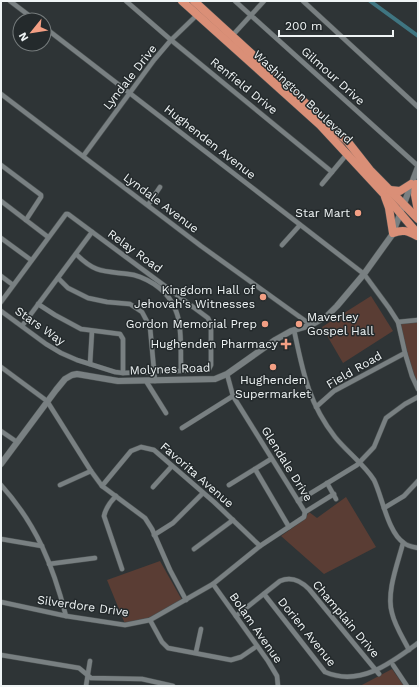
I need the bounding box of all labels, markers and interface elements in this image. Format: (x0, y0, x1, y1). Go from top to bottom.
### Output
north arrow (12, 12, 52, 52)
scale bar (279, 12, 393, 38)
text: 200 m (285, 19, 322, 33)
text: N (16, 30, 31, 44)
street label: Lyndale Drive (100, 42, 160, 112)
street label: Gilmour Drive (299, 44, 368, 108)
street label: Washington Boulevard (251, 47, 355, 147)
street label: Renfield Drive (208, 55, 280, 117)
street label: Hughenden Avenue (161, 102, 259, 182)
street label: Lyndale Avenue (121, 170, 201, 236)
place label: Star Mart (295, 206, 350, 220)
marker: Star Mart (353, 208, 363, 218)
street label: Relay Road (105, 227, 165, 275)
place label: Kingdom Hall of Jehovah's Witnesses (134, 283, 255, 311)
marker: Kingdom Hall of Jehovah's Witnesses (258, 292, 268, 302)
street label: Stars Way (12, 304, 68, 349)
place label: Maverley Gospel Hall (307, 310, 374, 338)
place label: Gordon Memorial Prep (126, 317, 257, 331)
marker: Gordon Memorial Prep (260, 319, 270, 329)
marker: Maverley Gospel Hall (294, 319, 304, 329)
place label: Hughenden Pharmacy (150, 337, 279, 351)
marker: Hughenden Pharmacy (281, 339, 291, 349)
street label: Field Road (324, 348, 384, 392)
street label: Molynes Road (129, 361, 211, 377)
marker: Hughenden Supermarket (268, 362, 278, 372)
place label: Hughenden Supermarket (235, 373, 311, 401)
street label: Glendale Drive (258, 424, 316, 504)
street label: Favorita Avenue (158, 439, 237, 511)
street label: Champlain Drive (310, 578, 382, 660)
street label: Bolam Avenue (226, 590, 286, 666)
street label: Silverdore Drive (36, 593, 130, 619)
street label: Dorien Avenue (275, 595, 339, 669)

